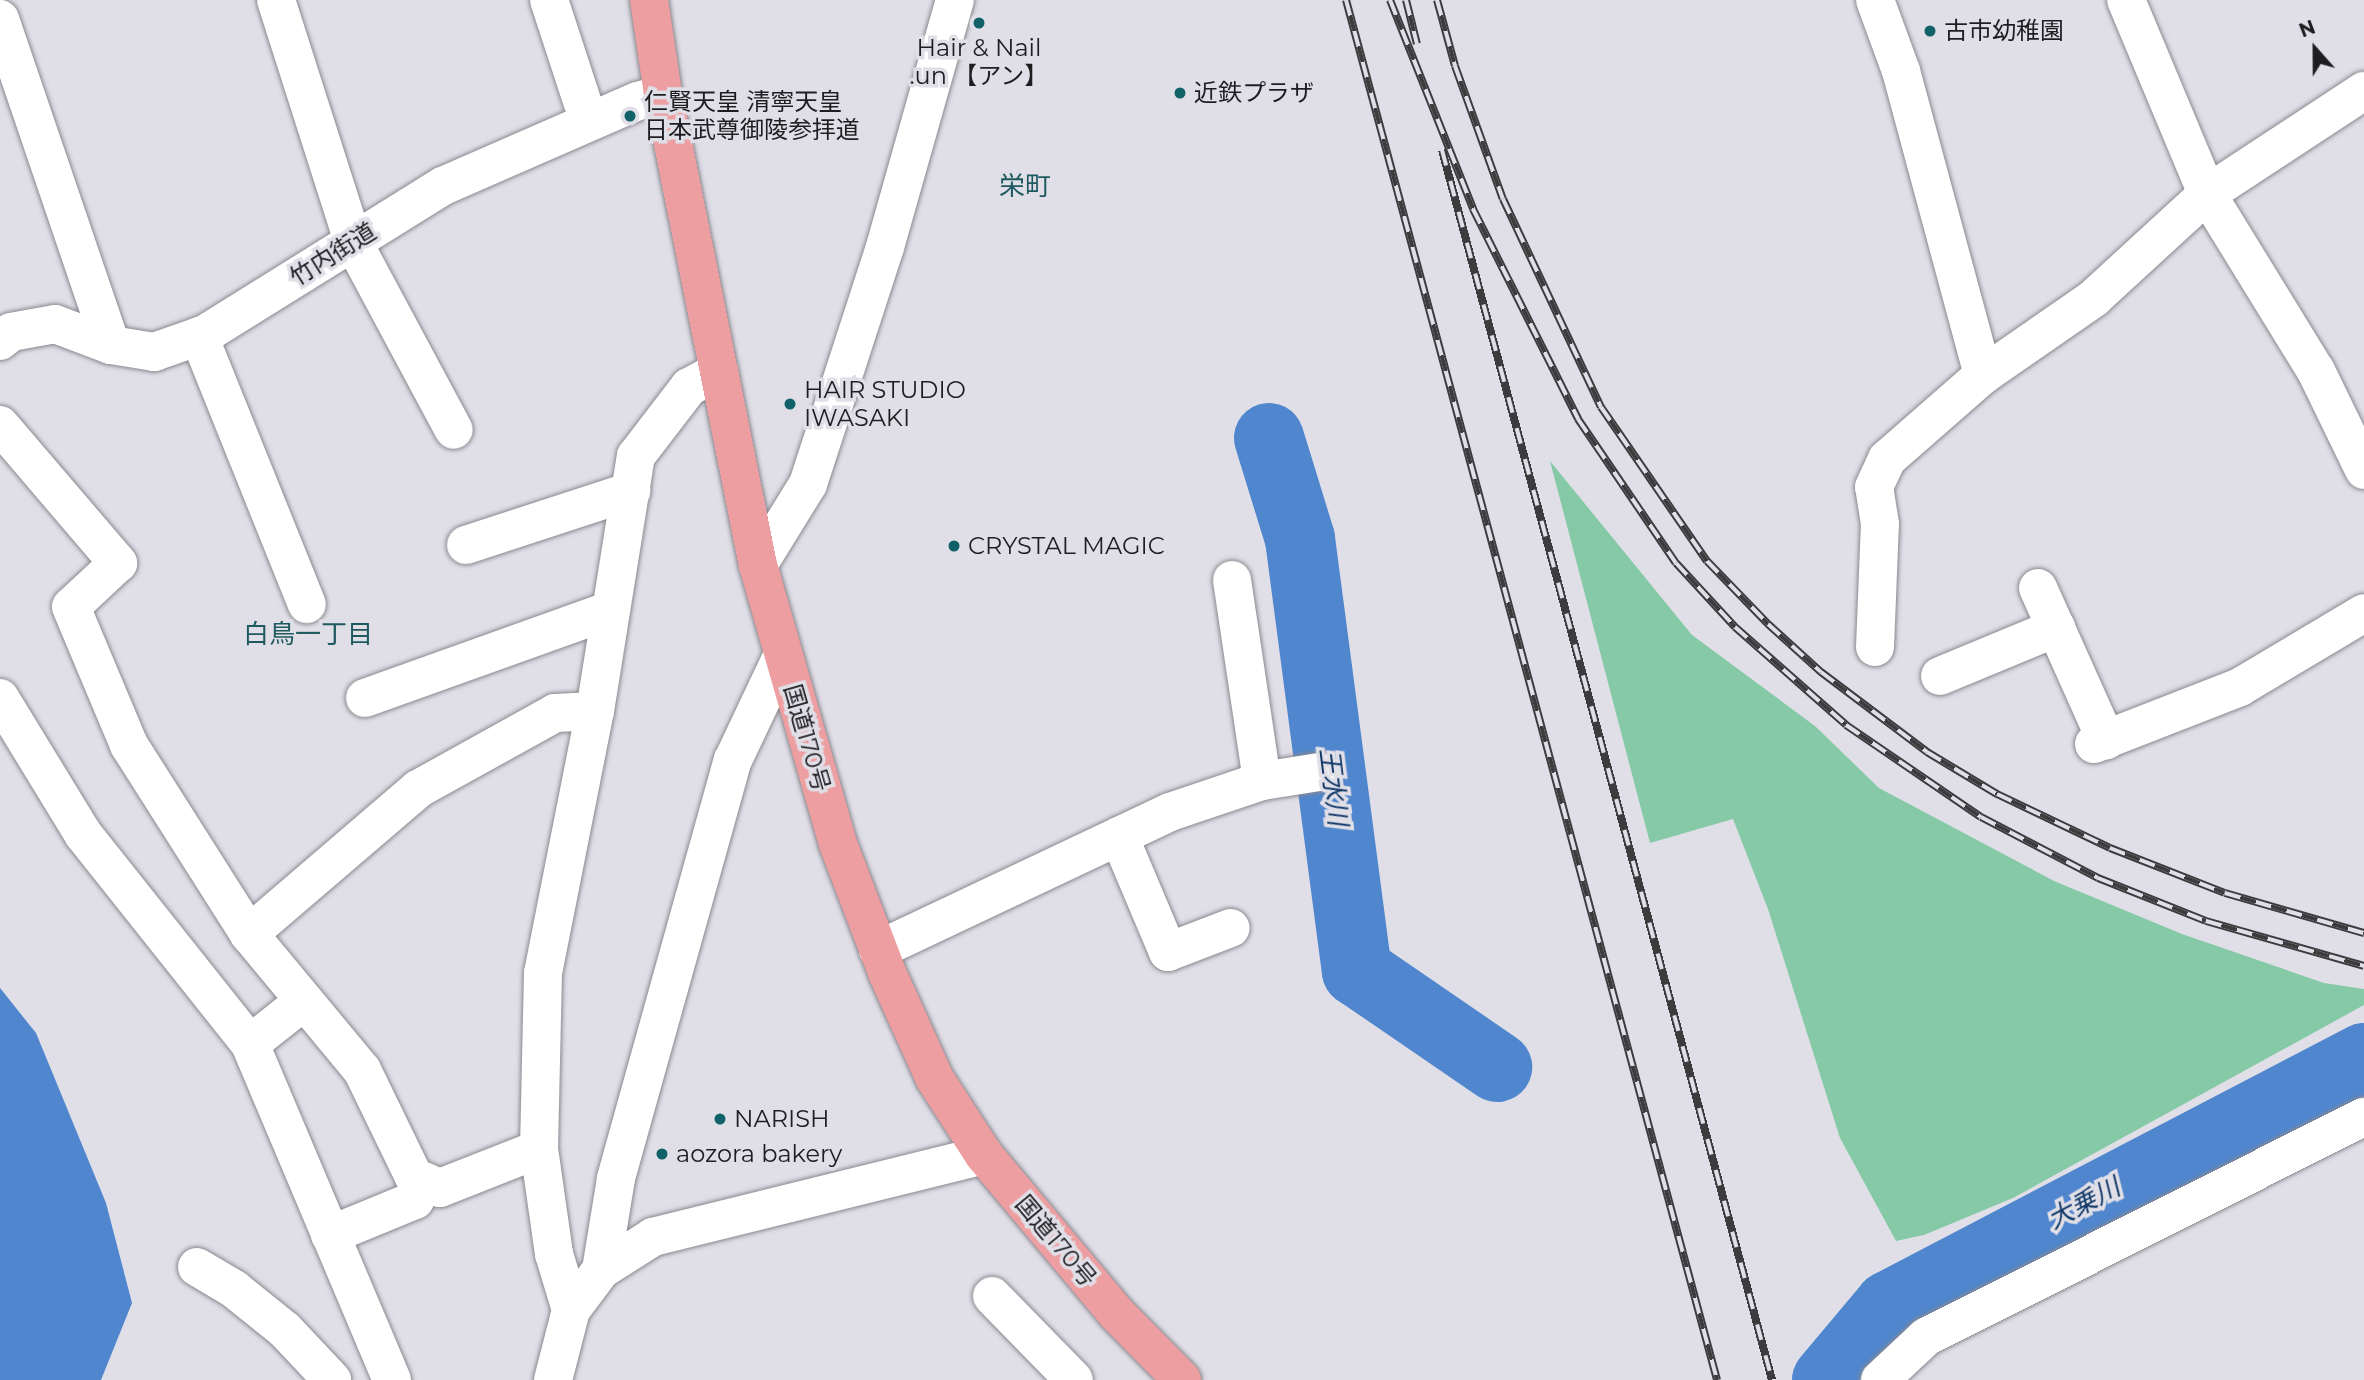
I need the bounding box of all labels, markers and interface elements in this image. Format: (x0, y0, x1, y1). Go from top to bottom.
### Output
north arrow (2280, 14, 2350, 84)
marker: Hair & Nail .un 【アン】 (971, 15, 987, 31)
text: N (2296, 15, 2319, 42)
place label: 古市幼稚園 (1944, 17, 2064, 45)
marker: 古市幼稚園 (1922, 23, 1938, 39)
place label: Hair & Nail .un 【アン】 (909, 34, 1049, 90)
place label: 近鉄プラザ (1194, 79, 1314, 107)
marker: 近鉄プラザ (1172, 85, 1188, 101)
place label: 仁賢天皇 清寧天皇 日本武尊御陵参拝道 (644, 88, 860, 144)
marker: 仁賢天皇 清寧天皇 日本武尊御陵参拝道 (622, 108, 638, 124)
district label: 栄町 (999, 171, 1051, 203)
street label: 竹内街道 (285, 216, 381, 292)
place label: HAIR STUDIO IWASAKI (804, 376, 966, 432)
marker: HAIR STUDIO IWASAKI (782, 396, 798, 412)
place label: CRYSTAL MAGIC (968, 532, 1165, 560)
marker: CRYSTAL MAGIC (946, 538, 962, 554)
district label: 白鳥一丁目 (243, 619, 373, 651)
street label: 国道170号 (778, 681, 836, 795)
water label: 王水川 (1313, 746, 1353, 828)
place label: NARISH (734, 1105, 830, 1133)
marker: NARISH (712, 1111, 728, 1127)
place label: aozora bakery (676, 1140, 842, 1168)
marker: aozora bakery (654, 1146, 670, 1162)
water label: 大乗川 (2042, 1172, 2126, 1236)
street label: 国道170号 (1010, 1190, 1102, 1292)

